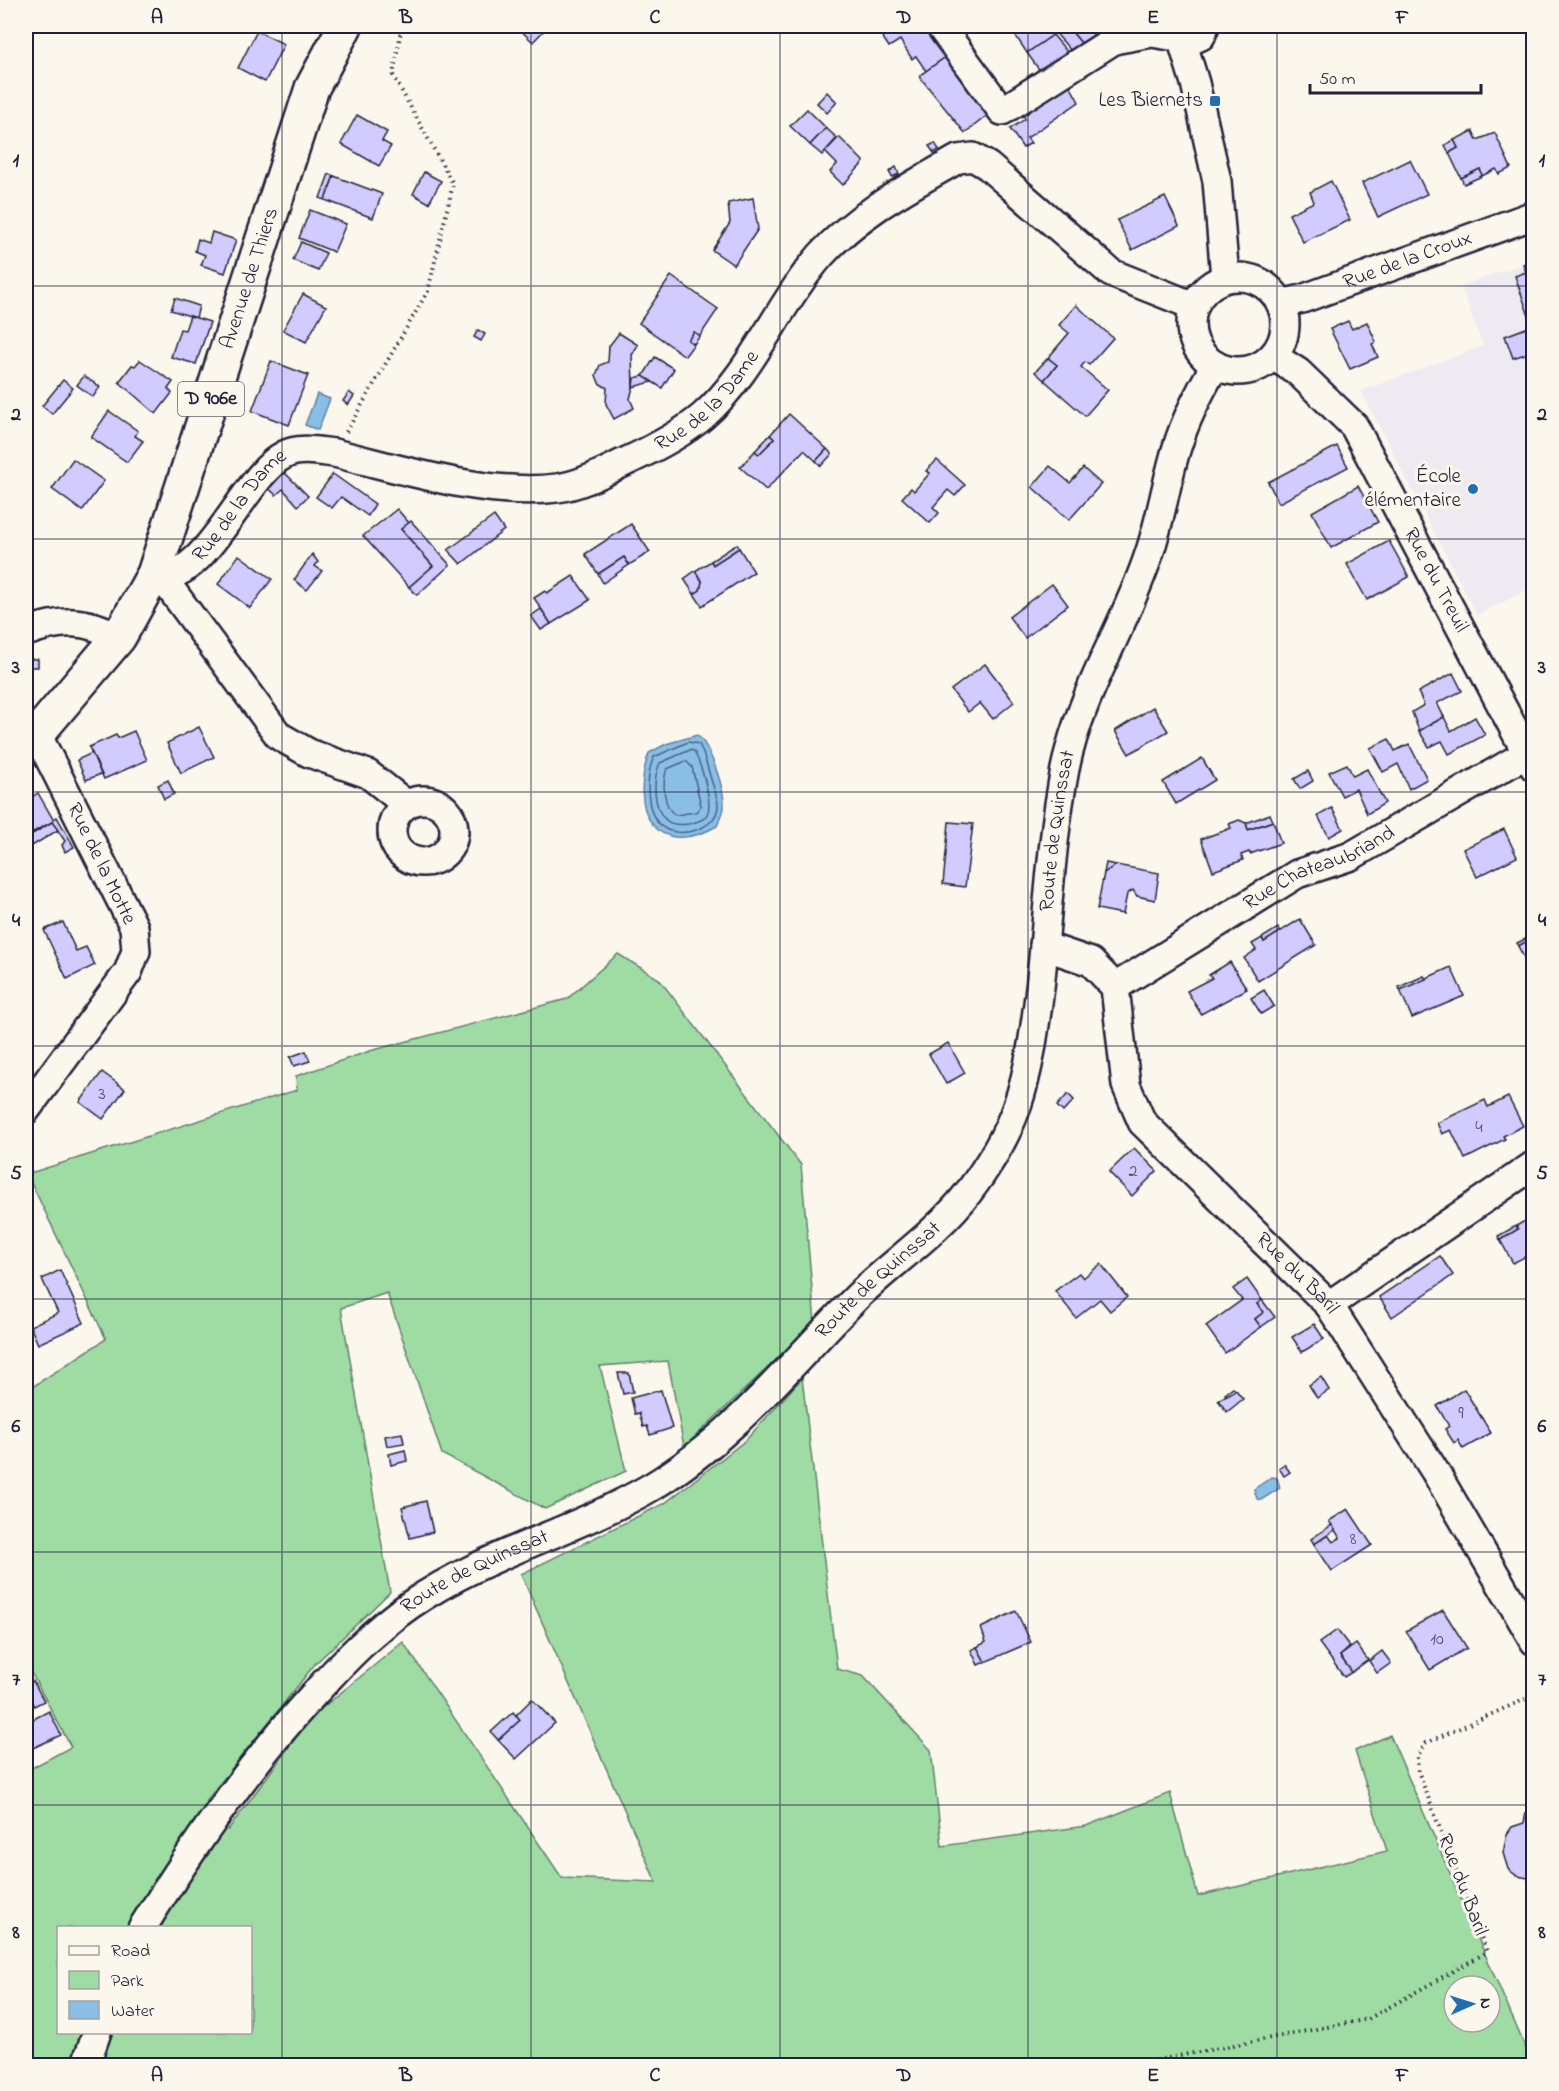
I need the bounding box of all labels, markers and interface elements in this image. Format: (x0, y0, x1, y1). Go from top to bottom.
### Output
text: A (151, 4, 163, 33)
text: B (398, 4, 413, 33)
text: C (650, 4, 661, 33)
text: D (896, 4, 911, 33)
text: E (1147, 4, 1159, 33)
text: F (1395, 4, 1409, 33)
scale bar (1310, 57, 1481, 95)
text: 50 m (1319, 67, 1356, 93)
place label: Les Biernets (1099, 86, 1203, 116)
marker: Les Biernets (1208, 94, 1222, 108)
text: 1 (13, 147, 20, 176)
text: 1 (1539, 147, 1546, 176)
street label: Avenue de Thiers (213, 204, 287, 353)
street label: Rue de la Croux (1339, 224, 1476, 298)
street label: Rue de la Dame (650, 344, 768, 460)
road number: D 906e (178, 382, 244, 416)
text: 2 (10, 401, 21, 430)
text: 2 (1536, 401, 1547, 430)
street label: Rue de la Dame (186, 441, 293, 569)
place label: École élémentaire (1365, 462, 1462, 516)
marker: École élémentaire (1466, 482, 1480, 496)
street label: Rue du Treuil (1395, 523, 1475, 638)
text: 3 (11, 654, 20, 683)
text: 3 (1537, 654, 1546, 683)
street label: Route de Quinssat (1032, 747, 1084, 913)
street label: Rue de la Motte (59, 798, 144, 930)
street label: Rue Chateaubriand (1238, 818, 1401, 918)
text: 4 (12, 907, 21, 936)
text: 4 (1538, 907, 1547, 936)
house number: 3 (98, 1082, 106, 1108)
house number: 4 (1475, 1115, 1483, 1141)
house number: 2 (1129, 1159, 1138, 1185)
text: 5 (10, 1160, 22, 1189)
text: 5 (1536, 1160, 1548, 1189)
street label: Route de Quinssat (809, 1215, 948, 1346)
street label: Rue du Baril (1248, 1226, 1346, 1320)
house number: 9 (1458, 1401, 1464, 1427)
text: 6 (12, 1413, 21, 1442)
text: 6 (1538, 1413, 1547, 1442)
street label: Route de Quinssat (395, 1522, 553, 1622)
house number: 8 (1350, 1527, 1357, 1553)
house number: 10 (1430, 1627, 1444, 1653)
text: 7 (12, 1666, 21, 1695)
text: 7 (1538, 1666, 1547, 1695)
street label: Rue du Baril (1429, 1830, 1495, 1940)
text: 8 (11, 1919, 20, 1948)
text: 8 (1537, 1919, 1546, 1948)
legend (57, 1926, 252, 2034)
text: Road (111, 1939, 150, 1965)
text: Park (111, 1969, 144, 1995)
north arrow (1442, 1974, 1502, 2034)
text: N (1473, 1997, 1497, 2010)
text: Water (111, 1999, 155, 2025)
text: A (151, 2062, 163, 2091)
text: B (398, 2062, 413, 2091)
text: C (650, 2062, 661, 2091)
text: D (896, 2062, 911, 2091)
text: E (1147, 2062, 1159, 2091)
text: F (1395, 2062, 1409, 2091)

